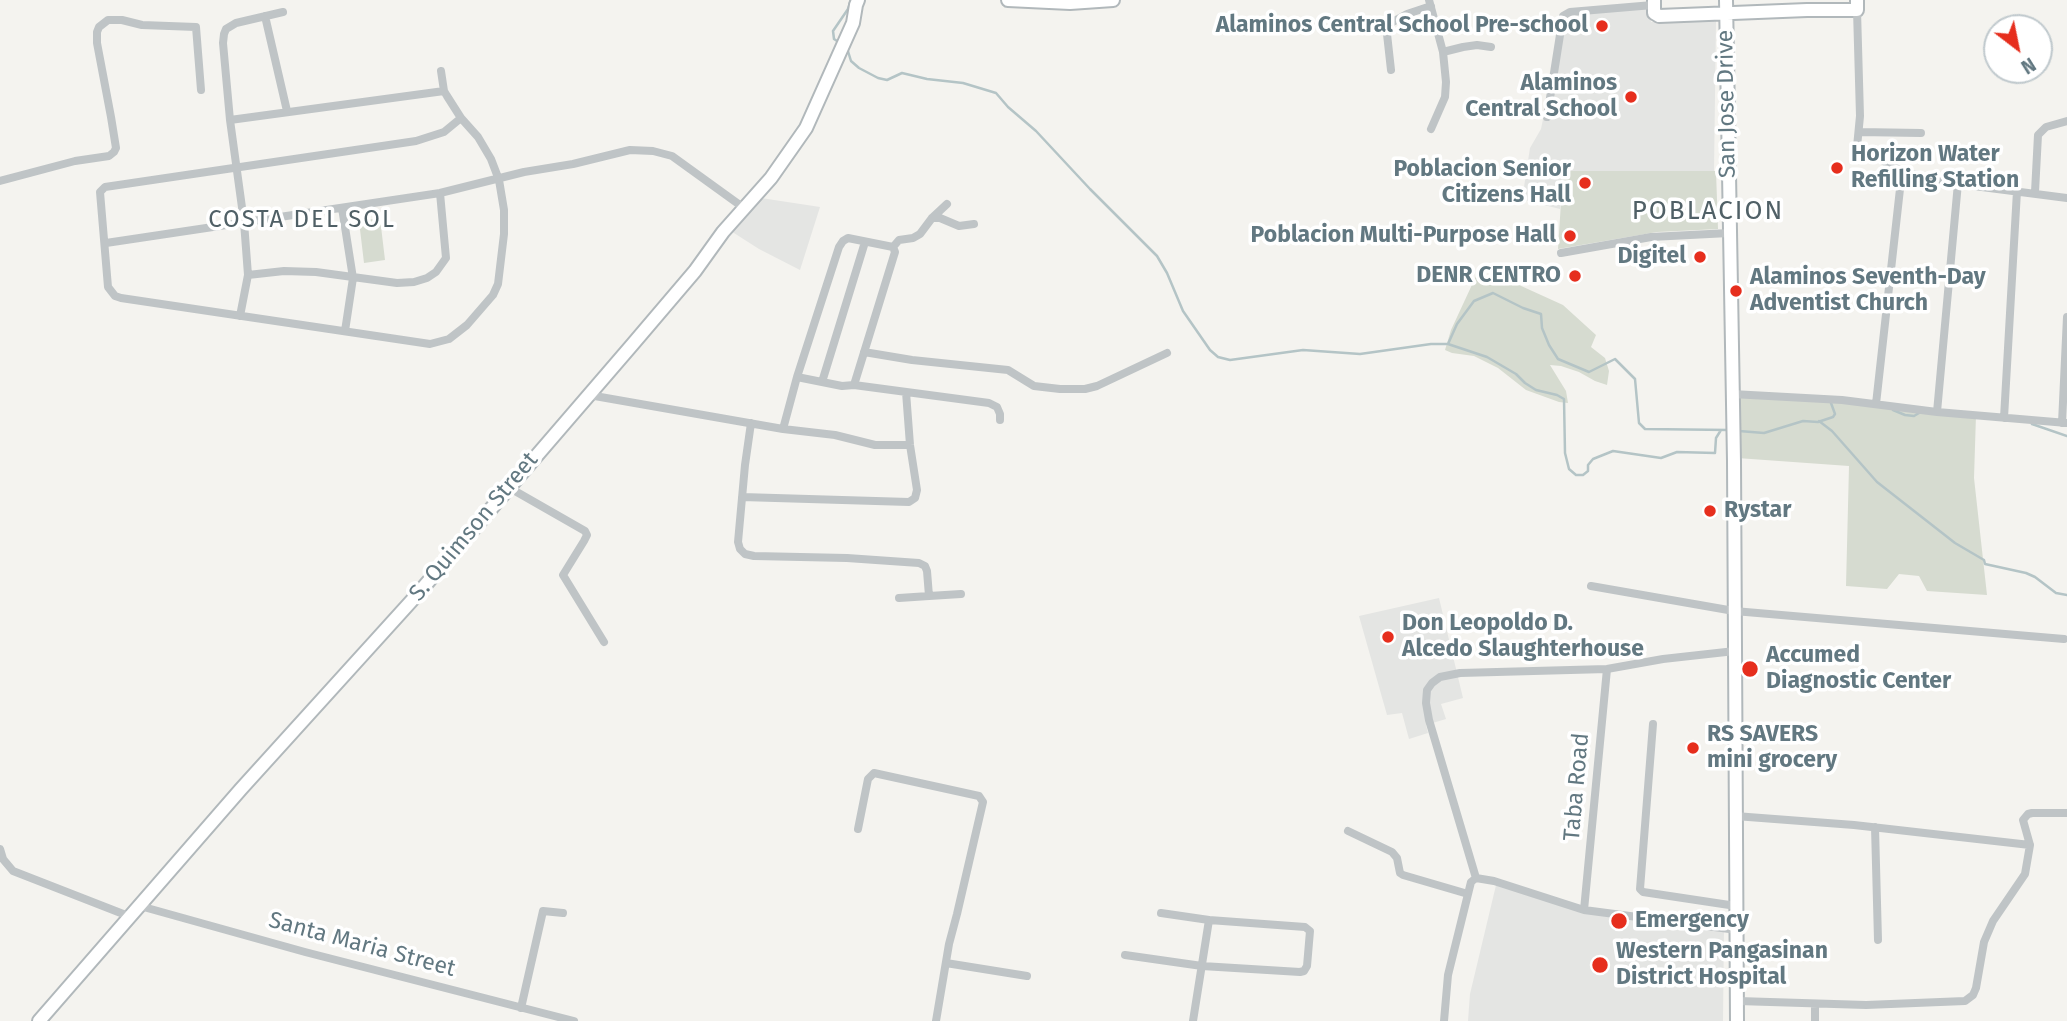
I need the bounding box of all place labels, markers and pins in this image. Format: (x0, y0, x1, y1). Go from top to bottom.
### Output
place label: Alaminos Central School Pre-school (1216, 12, 1588, 40)
marker: Alaminos Central School Pre-school (1594, 18, 1610, 34)
place label: Alaminos Central School (1465, 70, 1617, 124)
marker: Alaminos Central School (1623, 89, 1639, 105)
place label: Horizon Water Refilling Station (1851, 141, 2019, 195)
place label: Poblacion Senior Citizens Hall (1393, 156, 1571, 210)
marker: Horizon Water Refilling Station (1829, 160, 1845, 176)
marker: Poblacion Senior Citizens Hall (1577, 175, 1593, 191)
place label: Poblacion Multi-Purpose Hall (1251, 222, 1556, 250)
marker: Poblacion Multi-Purpose Hall (1562, 228, 1578, 244)
place label: Digitel (1617, 243, 1686, 271)
marker: Digitel (1692, 249, 1708, 265)
place label: DENR CENTRO (1416, 262, 1561, 290)
place label: Alaminos Seventh-Day Adventist Church (1750, 264, 1986, 318)
marker: DENR CENTRO (1567, 268, 1583, 284)
marker: Alaminos Seventh-Day Adventist Church (1728, 283, 1744, 299)
place label: Rystar (1724, 497, 1791, 525)
marker: Rystar (1702, 503, 1718, 519)
place label: Don Leopoldo D. Alcedo Slaughterhouse (1402, 610, 1644, 664)
marker: Don Leopoldo D. Alcedo Slaughterhouse (1380, 629, 1396, 645)
place label: Accumed Diagnostic Center (1766, 642, 1951, 696)
marker: Accumed Diagnostic Center (1740, 659, 1760, 679)
place label: RS SAVERS mini grocery (1707, 721, 1837, 775)
marker: RS SAVERS mini grocery (1685, 740, 1701, 756)
place label: Emergency (1635, 907, 1749, 935)
marker: Emergency (1609, 911, 1629, 931)
place label: Western Pangasinan District Hospital (1616, 938, 1828, 992)
marker: Western Pangasinan District Hospital (1590, 955, 1610, 975)

